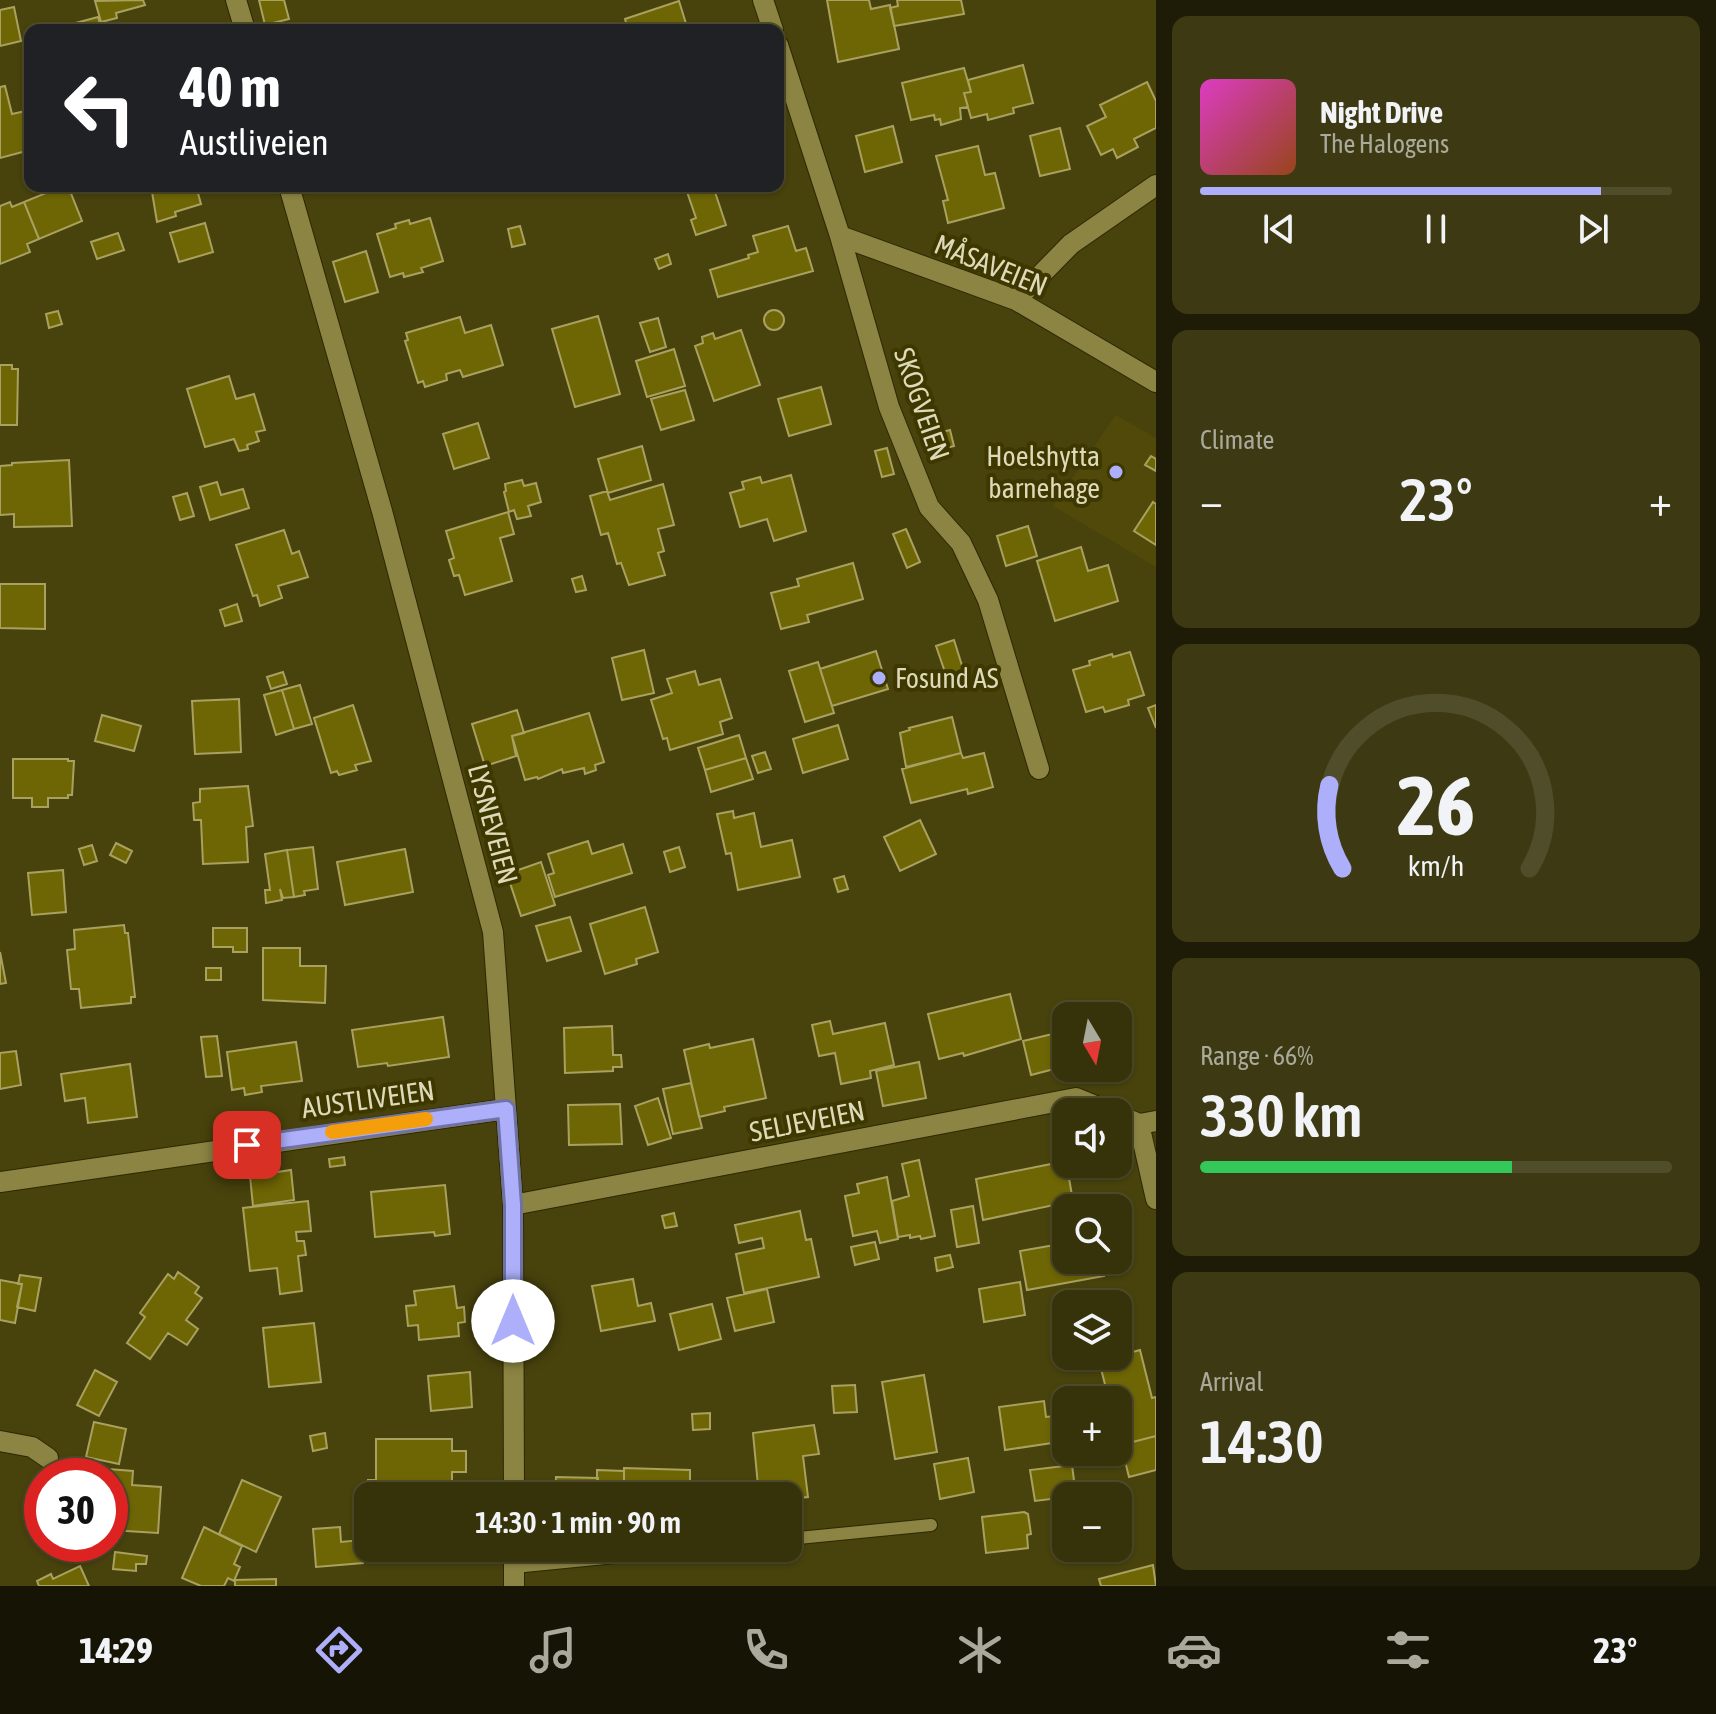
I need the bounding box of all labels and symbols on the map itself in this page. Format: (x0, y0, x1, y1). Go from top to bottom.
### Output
street label: MÅSAVEIEN (930, 227, 1052, 302)
street label: SKOGVEIEN (888, 343, 956, 465)
place label: Hoelshytta barnehage (986, 440, 1100, 504)
marker: Hoelshytta barnehage (1107, 463, 1125, 481)
place label: Fosund AS (895, 662, 999, 694)
marker: Fosund AS (870, 669, 888, 687)
street label: LYSNEVEIEN (462, 761, 524, 887)
north arrow (1052, 1002, 1132, 1082)
street label: AUSTLIVEIEN (300, 1074, 436, 1124)
street label: SELJEVEIEN (747, 1094, 867, 1148)
pin (213, 1111, 281, 1179)
position arrow (471, 1279, 555, 1363)
speed limit sign: 30 (24, 1458, 128, 1562)

